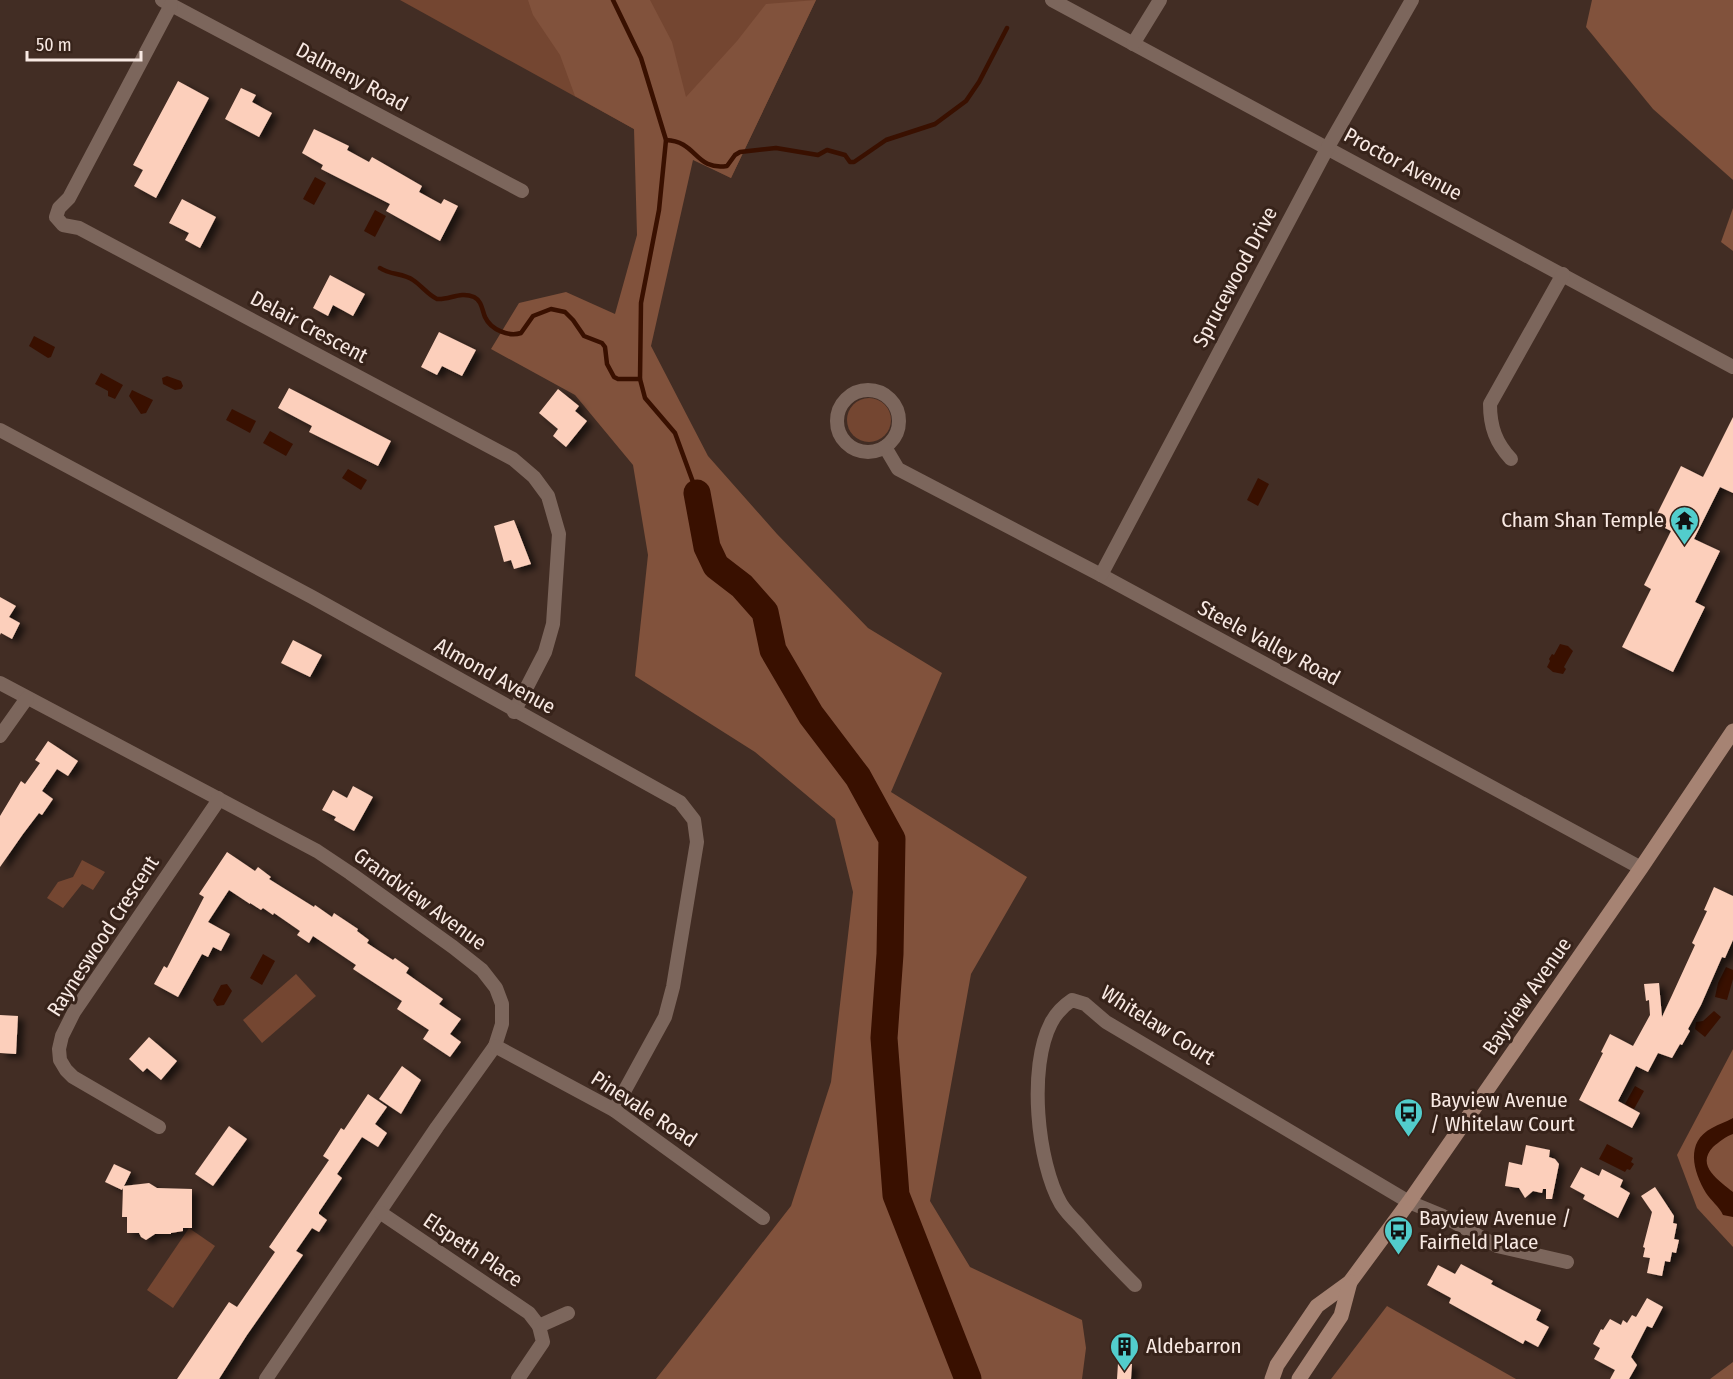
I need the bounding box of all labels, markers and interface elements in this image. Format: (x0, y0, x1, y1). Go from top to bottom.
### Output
scale bar (27, 24, 141, 62)
text: 50 m (36, 34, 72, 56)
street label: Dalmeny Road (292, 37, 412, 117)
street label: Proctor Avenue (1339, 122, 1467, 206)
street label: Sprucewood Drive (1187, 202, 1283, 352)
street label: Delair Crescent (246, 285, 372, 369)
temple icon: Cham Shan Temple (1669, 504, 1701, 546)
place label: Cham Shan Temple (1501, 507, 1664, 533)
street label: Steele Valley Road (1193, 595, 1345, 691)
street label: Almond Avenue (430, 632, 560, 720)
street label: Grandview Avenue (348, 842, 492, 956)
street label: Rayneswood Crescent (41, 851, 165, 1021)
street label: Bayview Avenue (1477, 932, 1577, 1060)
street label: Whitelaw Court (1096, 980, 1220, 1070)
street label: Pinevale Road (586, 1065, 702, 1153)
place label: Bayview Avenue / Whitelaw Court (1430, 1087, 1575, 1137)
bus stop icon: Bayview Avenue / Whitelaw Court (1393, 1096, 1425, 1138)
place label: Bayview Avenue / Fairfield Place (1419, 1205, 1571, 1255)
street label: Elspeth Place (418, 1207, 528, 1293)
bus stop icon: Bayview Avenue / Fairfield Place (1382, 1214, 1414, 1256)
building icon: Aldebarron (1109, 1330, 1141, 1372)
place label: Aldebarron (1146, 1333, 1242, 1359)

